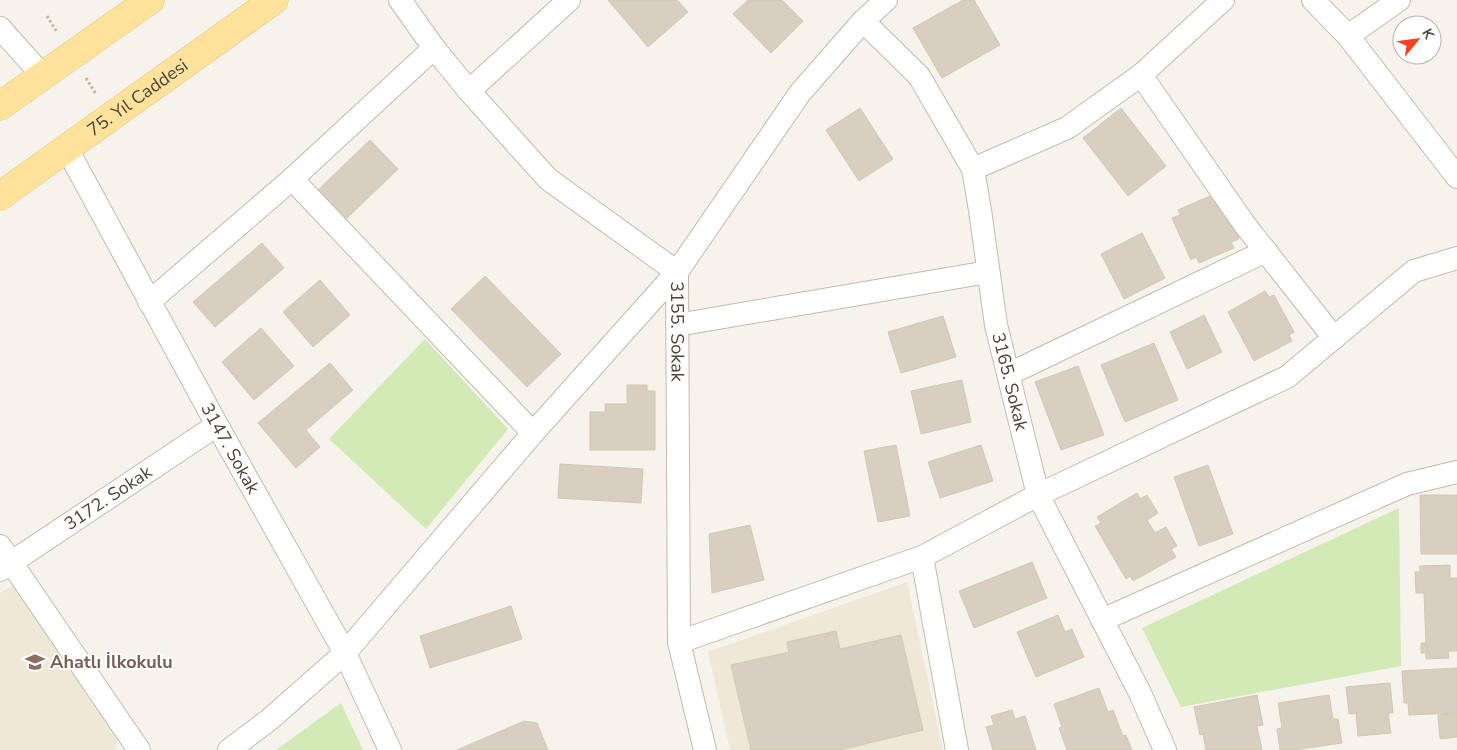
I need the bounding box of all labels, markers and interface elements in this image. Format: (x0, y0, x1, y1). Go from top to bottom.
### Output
north arrow (1392, 15, 1442, 65)
text: K (1417, 25, 1439, 43)
street label: 75. Yıl Caddesi (82, 53, 193, 142)
street label: 3155. Sokak (665, 281, 690, 383)
street label: 3165. Sokak (986, 330, 1034, 434)
street label: 3147. Sokak (195, 399, 266, 499)
street label: 3172. Sokak (60, 459, 157, 536)
place label: Ahatlı İlkokulu (50, 650, 173, 674)
school or university icon: Ahatlı İlkokulu (24, 651, 46, 673)

